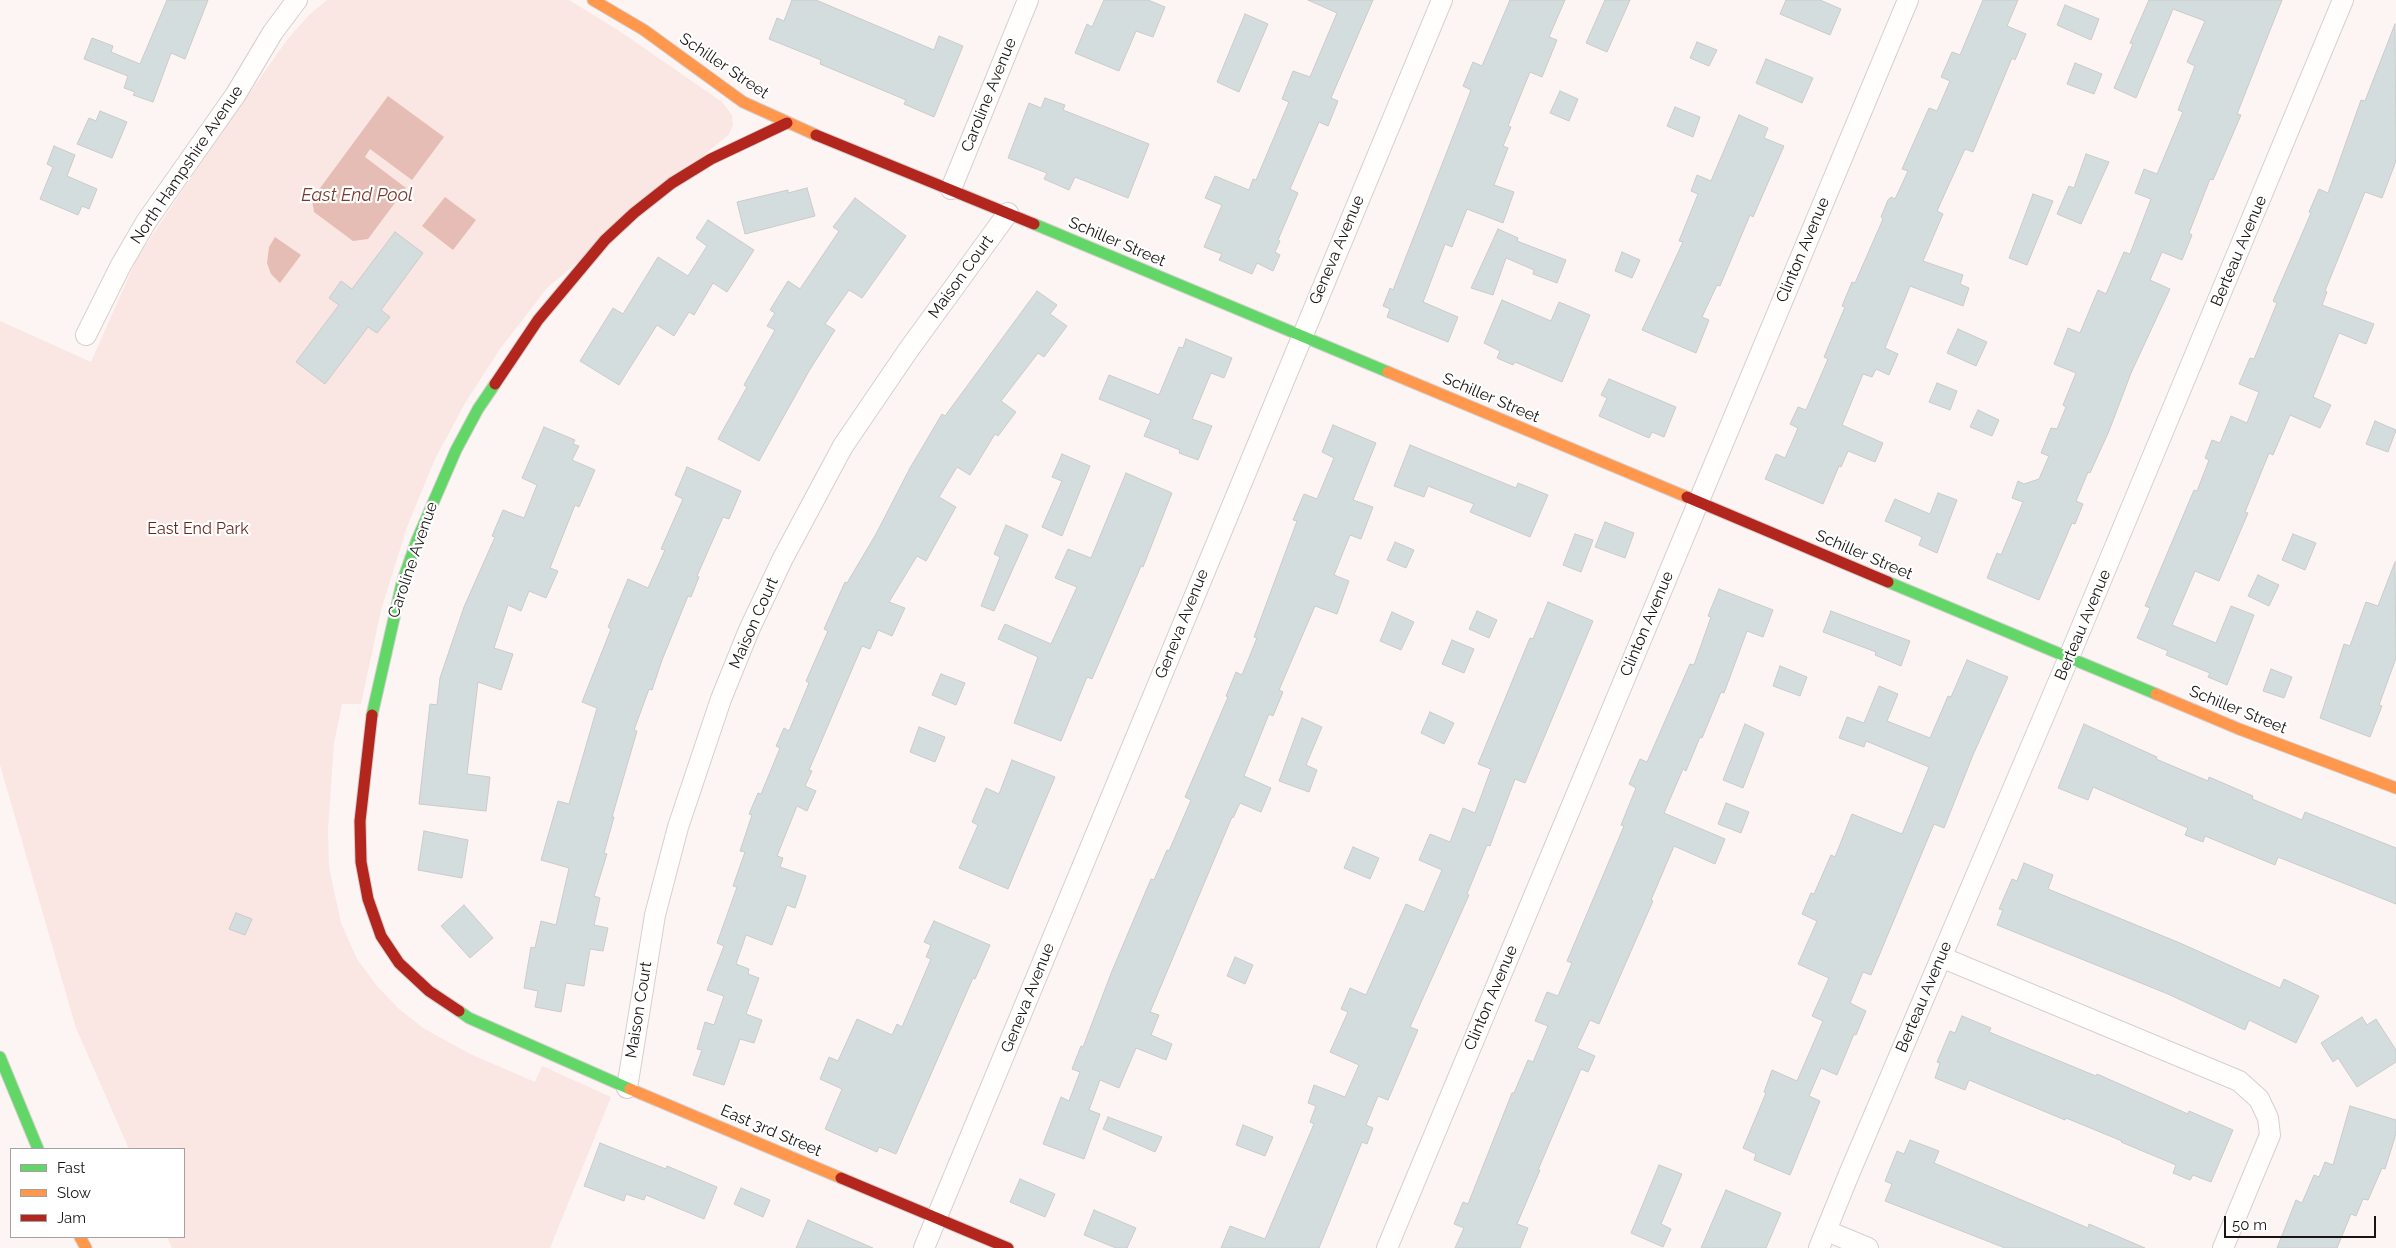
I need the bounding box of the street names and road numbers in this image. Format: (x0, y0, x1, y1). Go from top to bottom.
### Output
street label: Schiller Street (676, 29, 772, 103)
street label: Caroline Avenue (957, 35, 1021, 155)
street label: North Hampshire Avenue (127, 82, 247, 248)
street label: Geneva Avenue (1305, 193, 1369, 307)
street label: Berteau Avenue (2207, 193, 2271, 309)
street label: Clinton Avenue (1772, 195, 1834, 305)
street label: Schiller Street (1066, 213, 1168, 271)
street label: Maison Court (924, 232, 998, 322)
street label: Schiller Street (1440, 369, 1542, 427)
street label: Caroline Avenue (384, 500, 442, 620)
street label: Schiller Street (1813, 526, 1915, 584)
street label: Geneva Avenue (1151, 566, 1213, 682)
street label: Berteau Avenue (2051, 567, 2115, 683)
street label: Clinton Avenue (1616, 569, 1678, 679)
street label: Maison Court (725, 574, 783, 672)
street label: Schiller Street (2186, 682, 2290, 738)
street label: Berteau Avenue (1892, 939, 1956, 1055)
street label: Geneva Avenue (997, 940, 1059, 1056)
street label: Clinton Avenue (1460, 943, 1522, 1053)
street label: Maison Court (622, 960, 656, 1060)
street label: East 3rd Street (718, 1101, 824, 1161)

